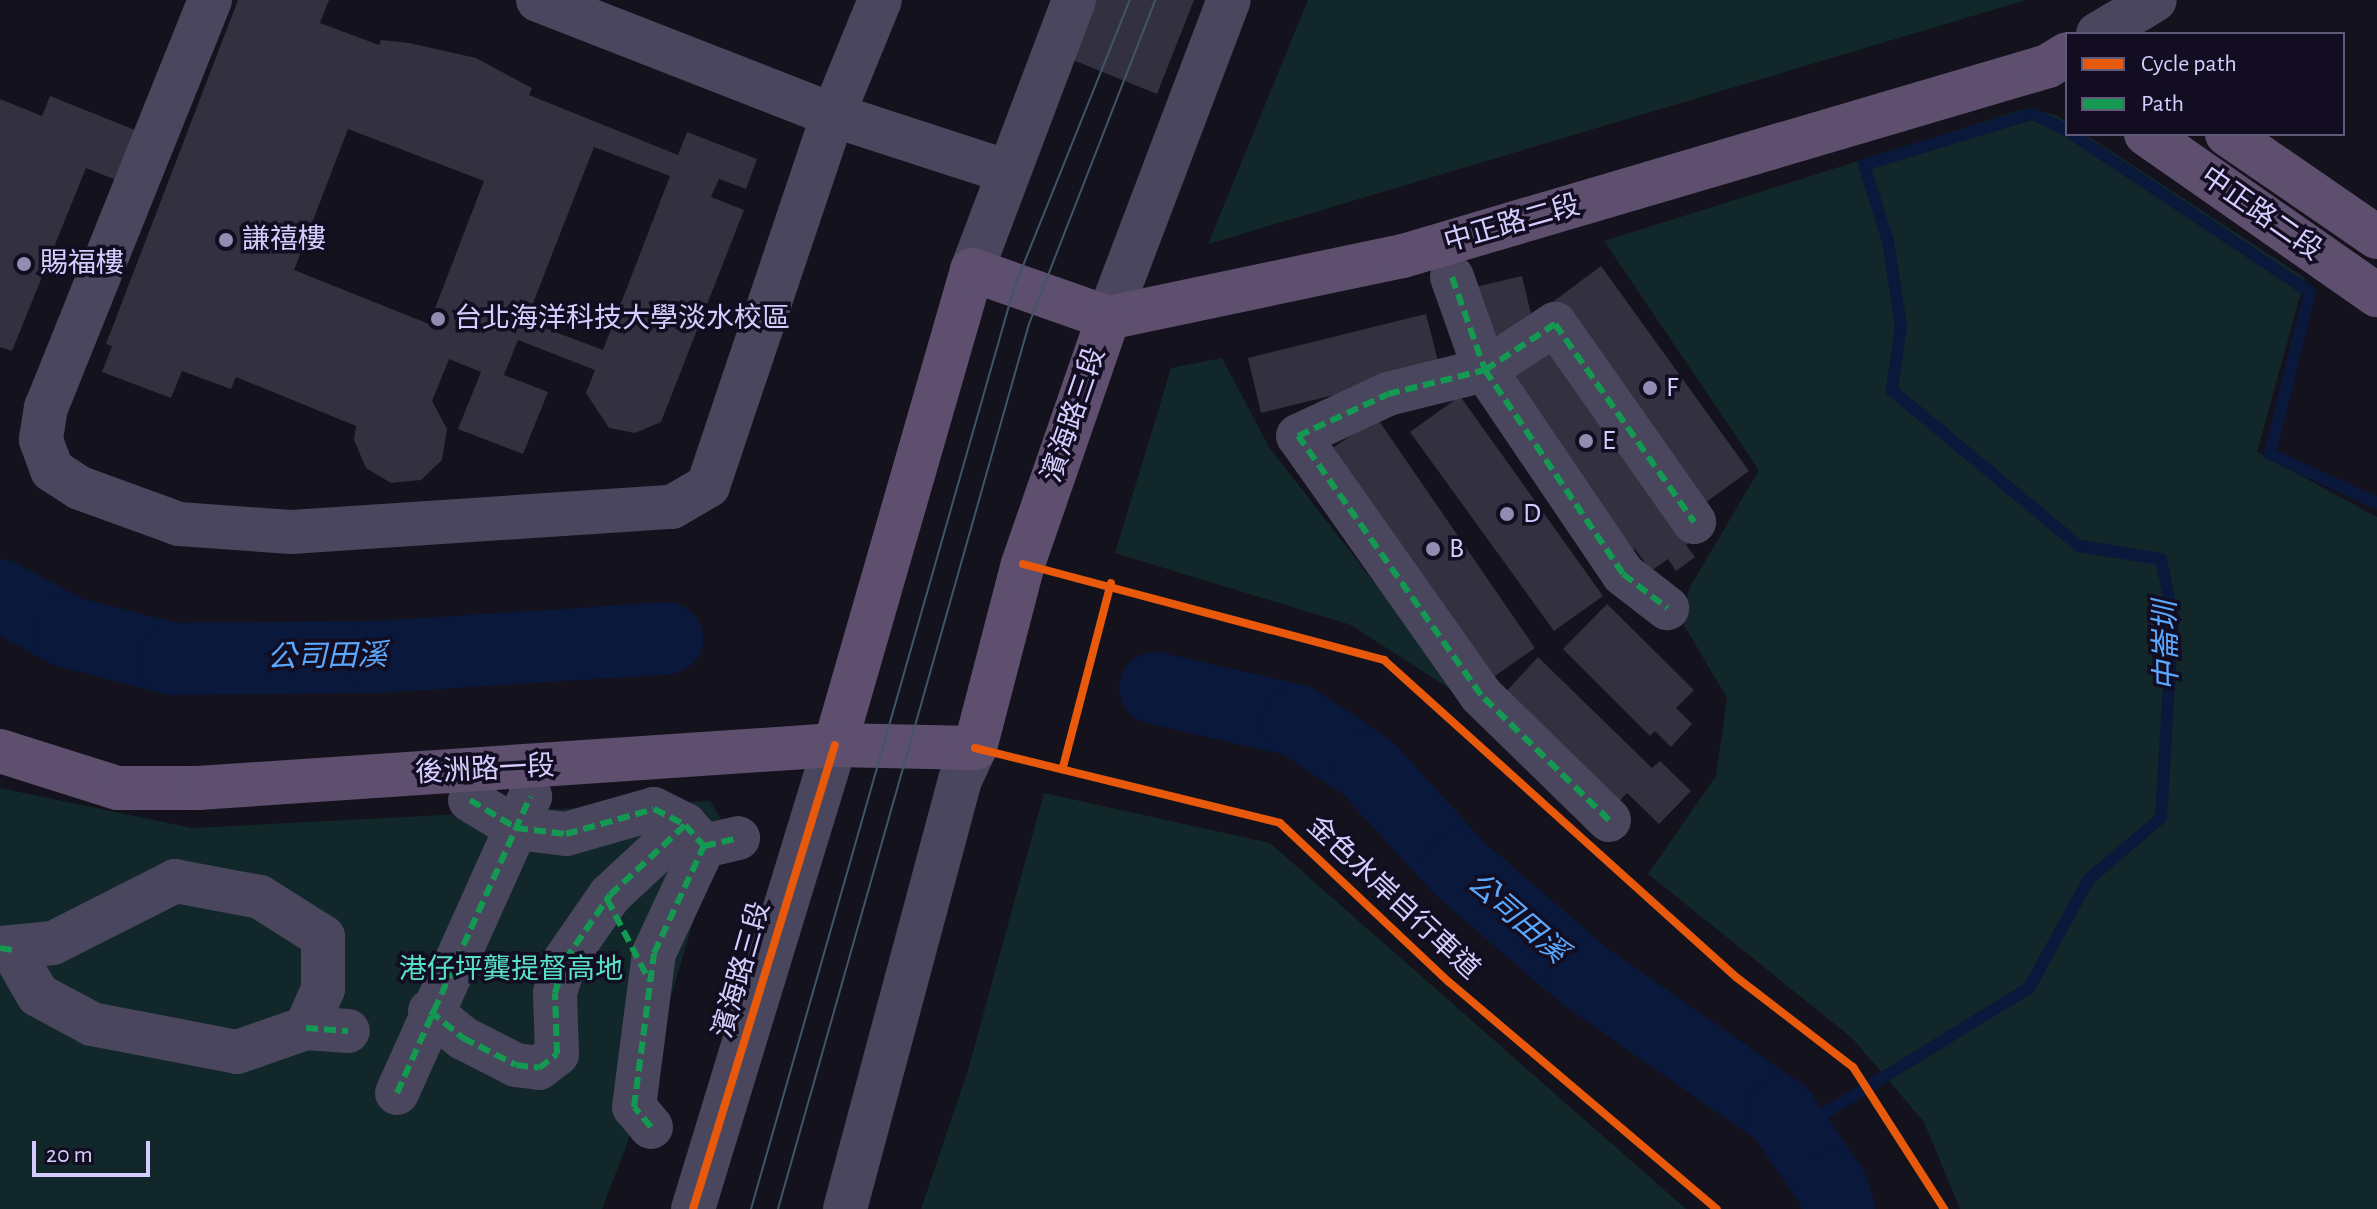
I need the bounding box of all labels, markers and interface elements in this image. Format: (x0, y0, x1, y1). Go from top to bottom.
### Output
legend (2065, 32, 2345, 136)
text: Cycle path (2141, 52, 2237, 76)
text: Path (2141, 92, 2184, 116)
street label: 中正路二段 (2194, 160, 2328, 268)
street label: 中正路二段 (1440, 189, 1584, 259)
place label: 謙禧樓 (242, 223, 326, 257)
marker: 謙禧樓 (217, 231, 235, 249)
place label: 賜福樓 (40, 247, 124, 281)
marker: 賜福樓 (15, 255, 33, 273)
place label: 台北海洋科技大學淡水校區 (454, 302, 790, 336)
marker: 台北海洋科技大學淡水校區 (429, 310, 447, 328)
street label: 濱海路三段 (1035, 343, 1113, 487)
place label: F (1666, 371, 1678, 405)
marker: F (1641, 379, 1659, 397)
place label: E (1602, 424, 1615, 458)
marker: E (1577, 432, 1595, 450)
place label: D (1523, 497, 1541, 531)
marker: D (1498, 505, 1516, 523)
place label: B (1449, 532, 1464, 566)
marker: B (1424, 540, 1442, 558)
water label: 中崙圳 (2148, 601, 2186, 691)
water label: 公司田溪 (267, 638, 387, 676)
street label: 後洲路一段 (414, 750, 556, 790)
street label: 金色水岸自行車道 (1300, 809, 1486, 987)
water label: 公司田溪 (1460, 865, 1574, 971)
street label: 濱海路三段 (707, 898, 777, 1042)
park label: 港仔坪龔提督高地 (399, 953, 623, 987)
scale bar (36, 1125, 154, 1175)
text: 20 m (46, 1143, 93, 1167)

